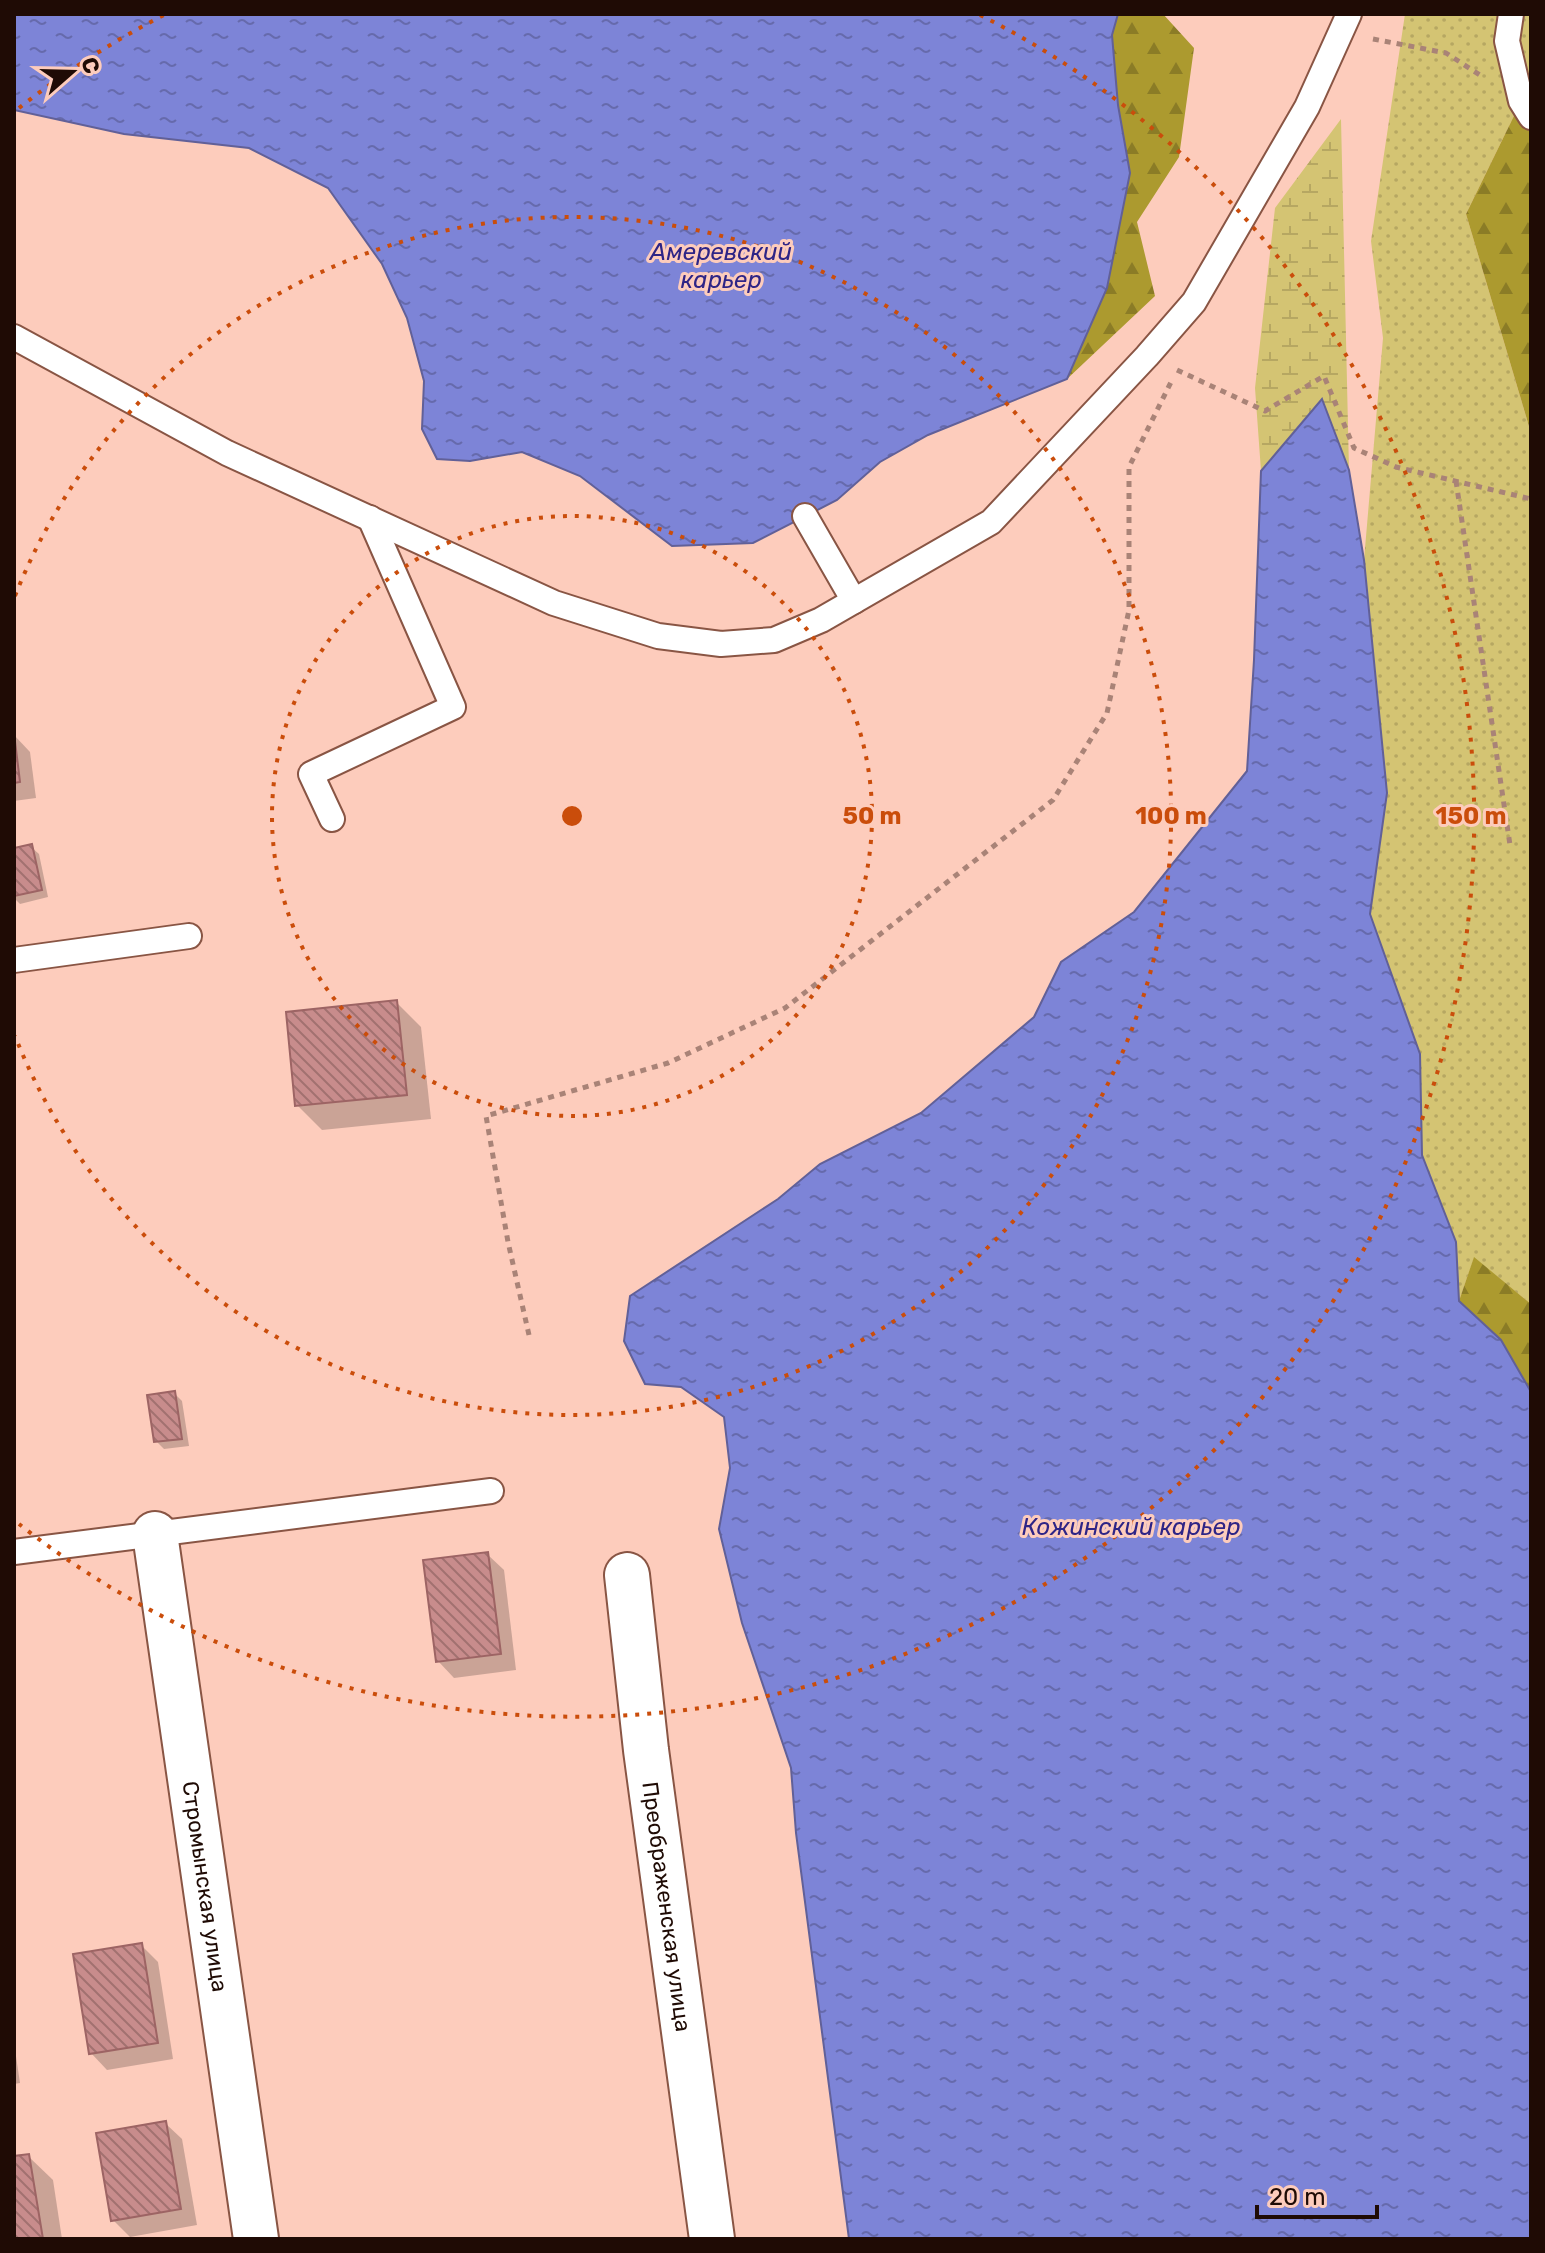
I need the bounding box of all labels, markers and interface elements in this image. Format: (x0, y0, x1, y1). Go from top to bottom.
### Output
north arrow (32, 32, 112, 112)
text: С (75, 53, 106, 77)
water label: Амеревский карьер (648, 238, 792, 294)
centre of rings (558, 802, 586, 830)
text: 50 m (843, 802, 901, 830)
text: 100 m (1135, 802, 1207, 830)
text: 150 m (1436, 802, 1506, 830)
water label: Кожинский карьер (1022, 1513, 1240, 1541)
street label: Стромынская улица (177, 1779, 234, 1994)
street label: Преображенская улица (637, 1780, 697, 2033)
scale bar (1257, 2169, 1377, 2219)
text: 20 m (1269, 2183, 1326, 2211)

